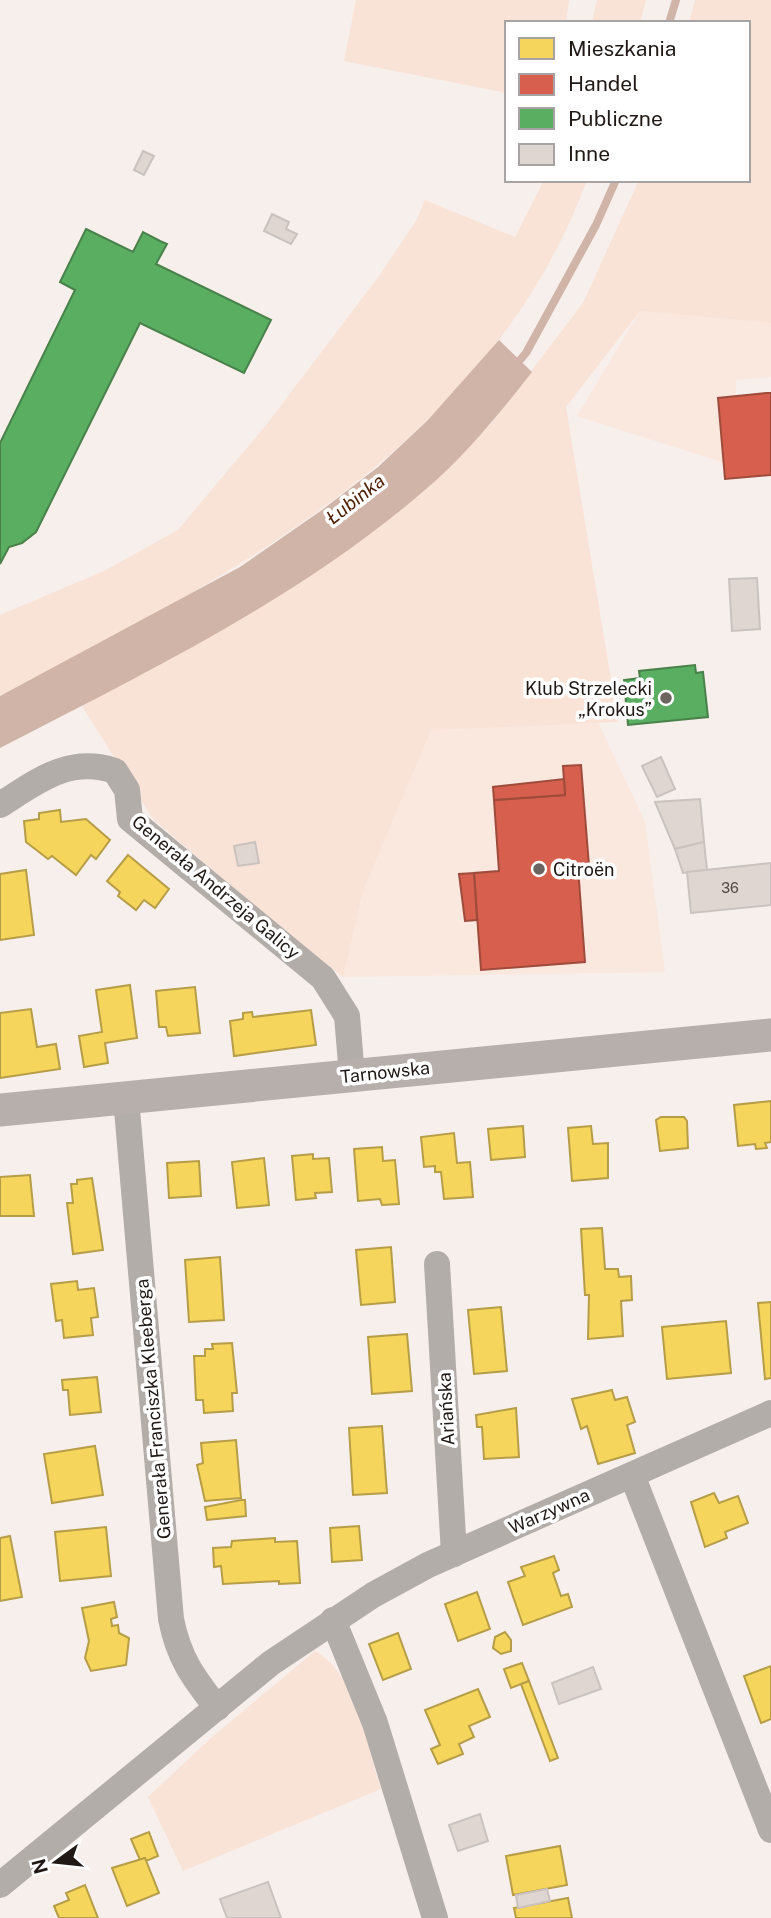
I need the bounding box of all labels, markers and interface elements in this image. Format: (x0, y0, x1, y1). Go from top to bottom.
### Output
legend (505, 21, 750, 182)
text: Mieszkania (568, 36, 676, 61)
text: Handel (568, 71, 639, 96)
text: Publiczne (568, 106, 663, 131)
text: Inne (568, 141, 610, 166)
water label: Łubinka (321, 469, 389, 529)
place label: Klub Strzelecki „Krokus” (525, 678, 652, 720)
marker: Klub Strzelecki „Krokus” (658, 690, 674, 706)
street label: Generała Andrzeja Galicy (128, 811, 304, 964)
place label: Citroën (553, 859, 615, 880)
marker: Citroën (531, 861, 547, 877)
house number: 36 (721, 880, 739, 896)
street label: Tarnowska (339, 1057, 431, 1087)
street label: Generała Franciszka Kleeberga (131, 1278, 175, 1540)
street label: Ariańska (434, 1372, 458, 1446)
street label: Warzywna (505, 1484, 593, 1538)
north arrow (21, 1827, 91, 1897)
text: N (27, 1856, 52, 1876)

